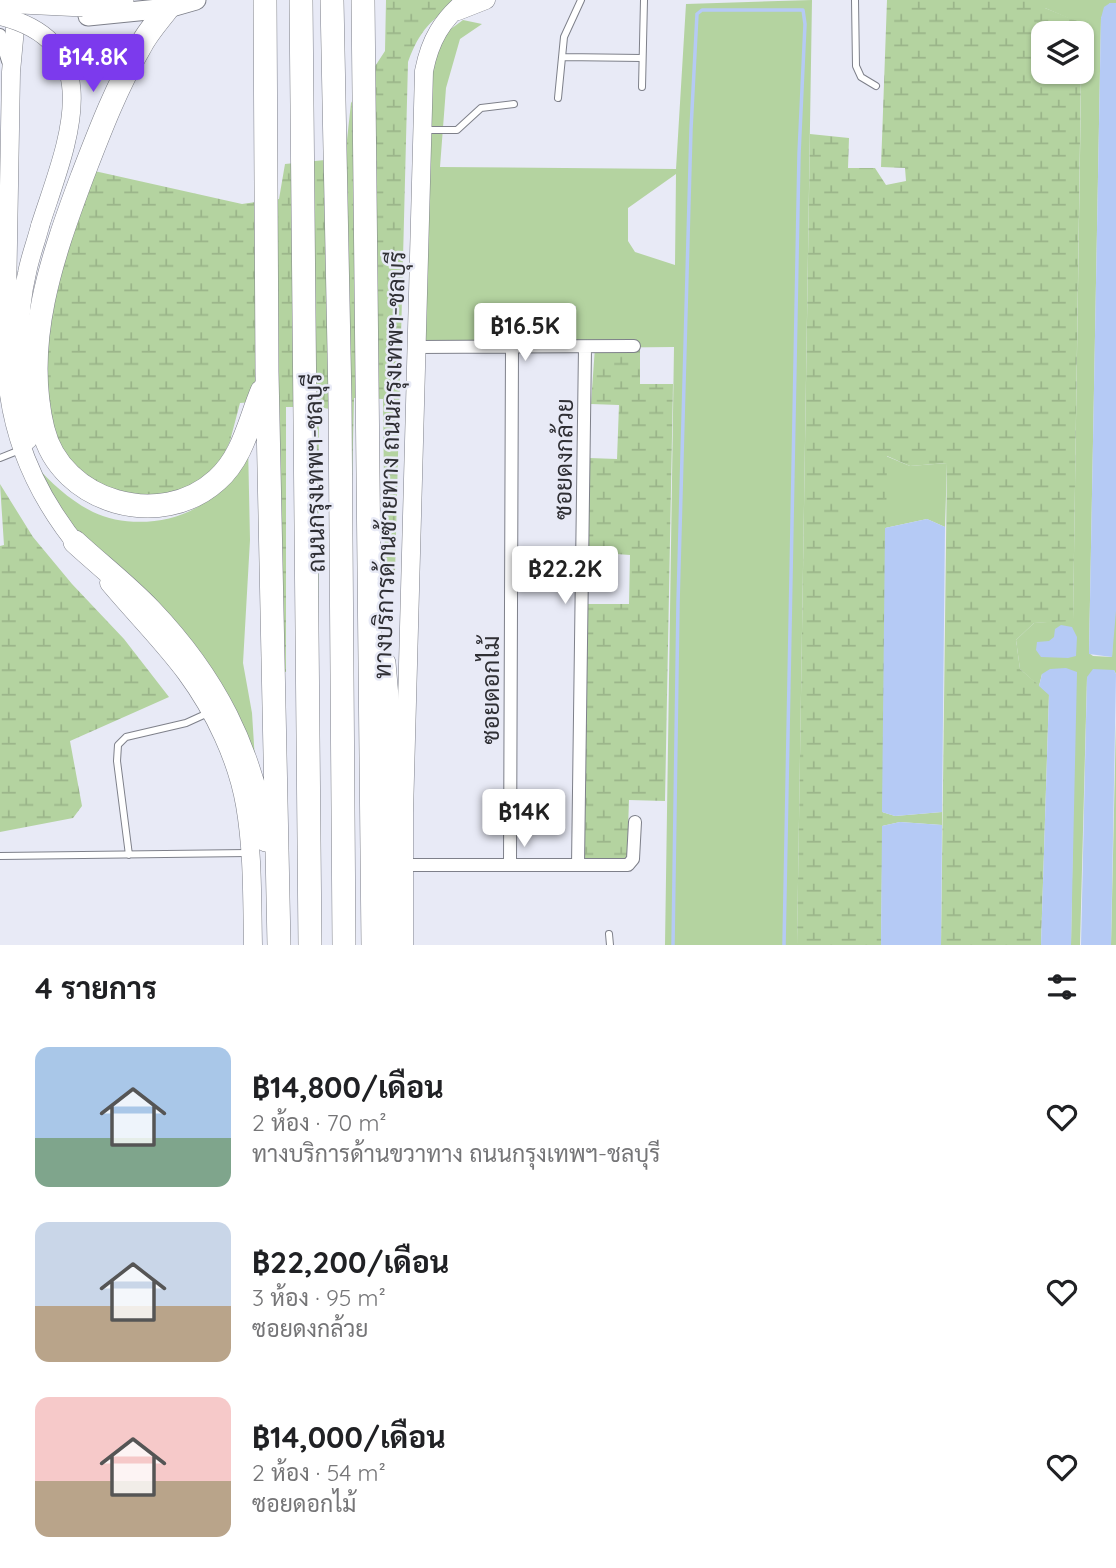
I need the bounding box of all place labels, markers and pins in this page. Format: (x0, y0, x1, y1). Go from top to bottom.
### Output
pin: ฿14.8K (36, 34, 150, 94)
pin: ฿16.5K (468, 304, 582, 363)
pin: ฿22.2K (508, 546, 622, 606)
pin: ฿14K (483, 790, 565, 849)

